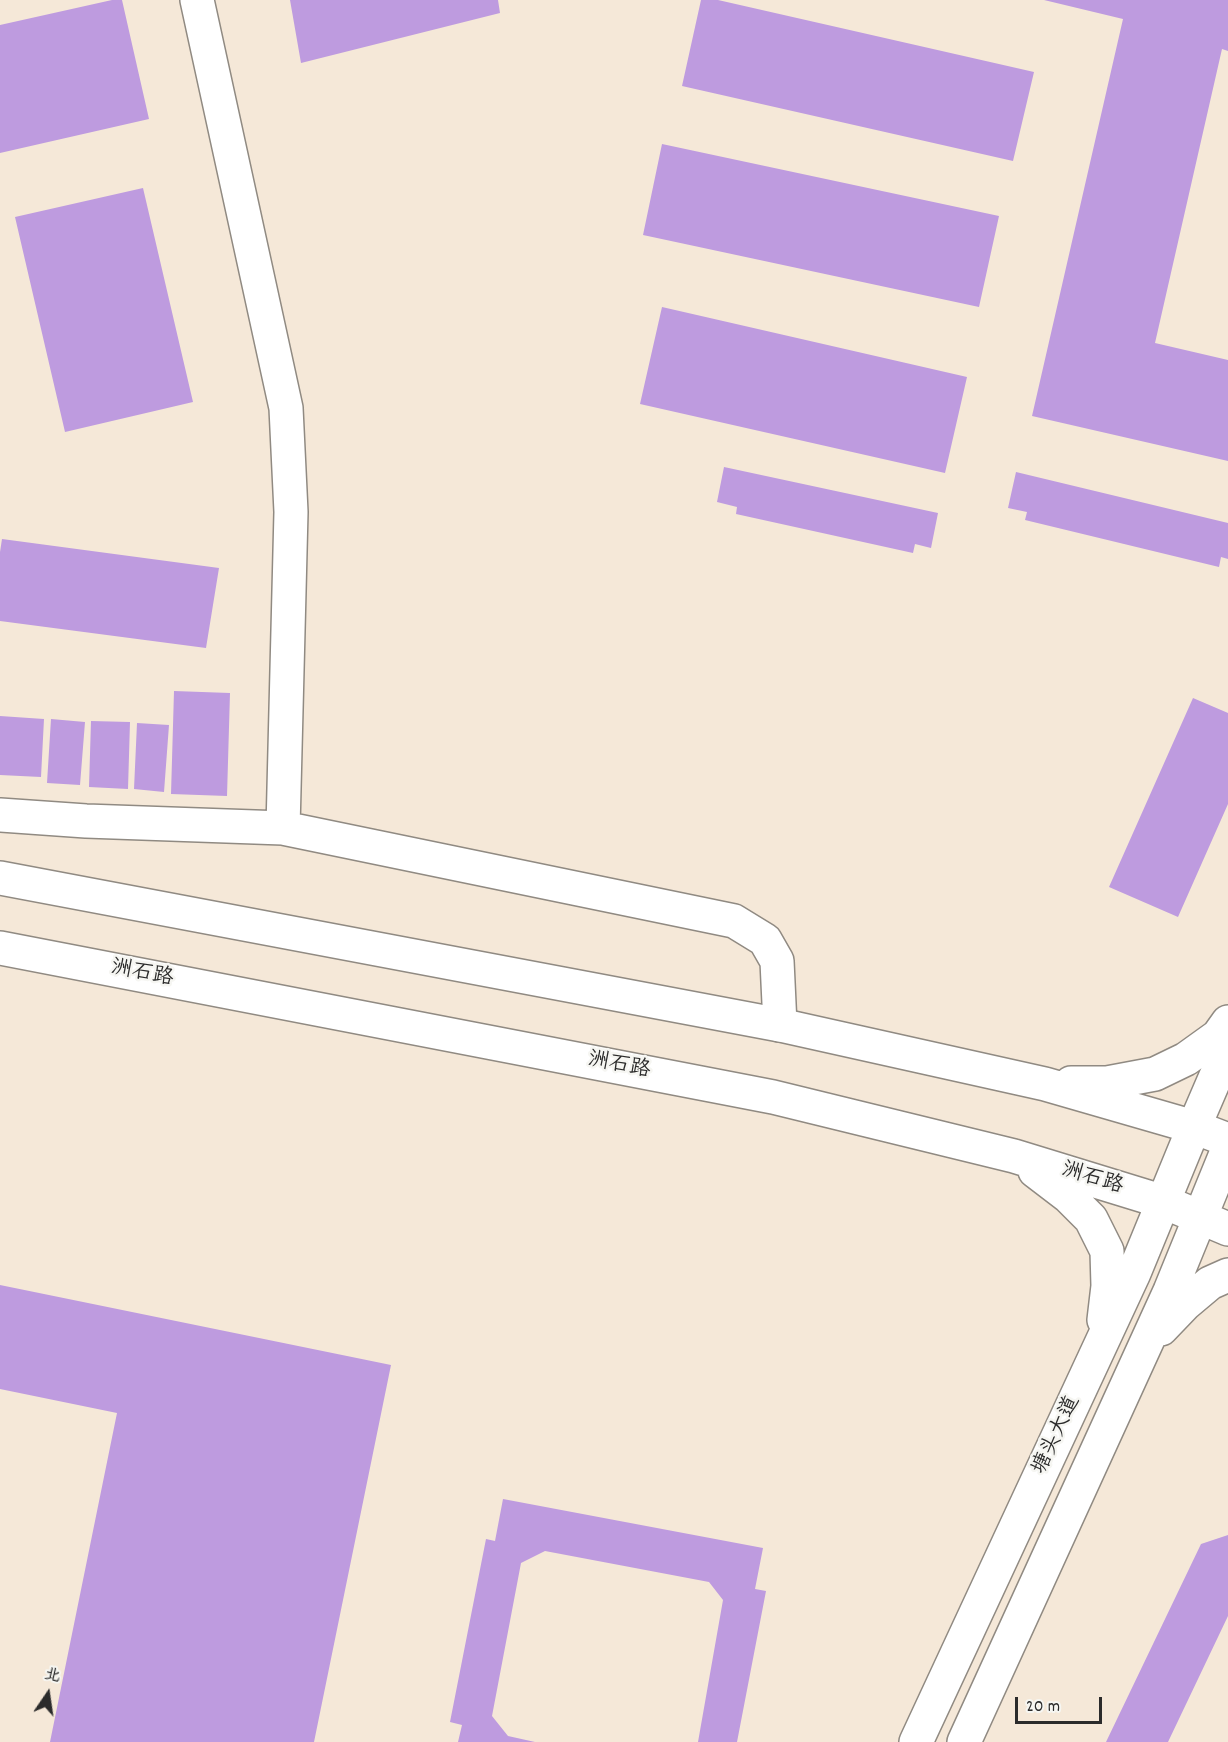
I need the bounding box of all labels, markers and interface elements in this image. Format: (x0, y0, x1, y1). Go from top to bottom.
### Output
street label: 洲石路 (109, 957, 175, 993)
street label: 洲石路 (586, 1049, 652, 1085)
street label: 洲石路 (1058, 1159, 1126, 1201)
street label: 塘头大道 (1029, 1393, 1087, 1479)
text: 北 (42, 1663, 63, 1689)
north arrow (18, 1664, 78, 1724)
scale bar (1018, 1685, 1105, 1723)
text: 20 m (1026, 1695, 1060, 1720)

